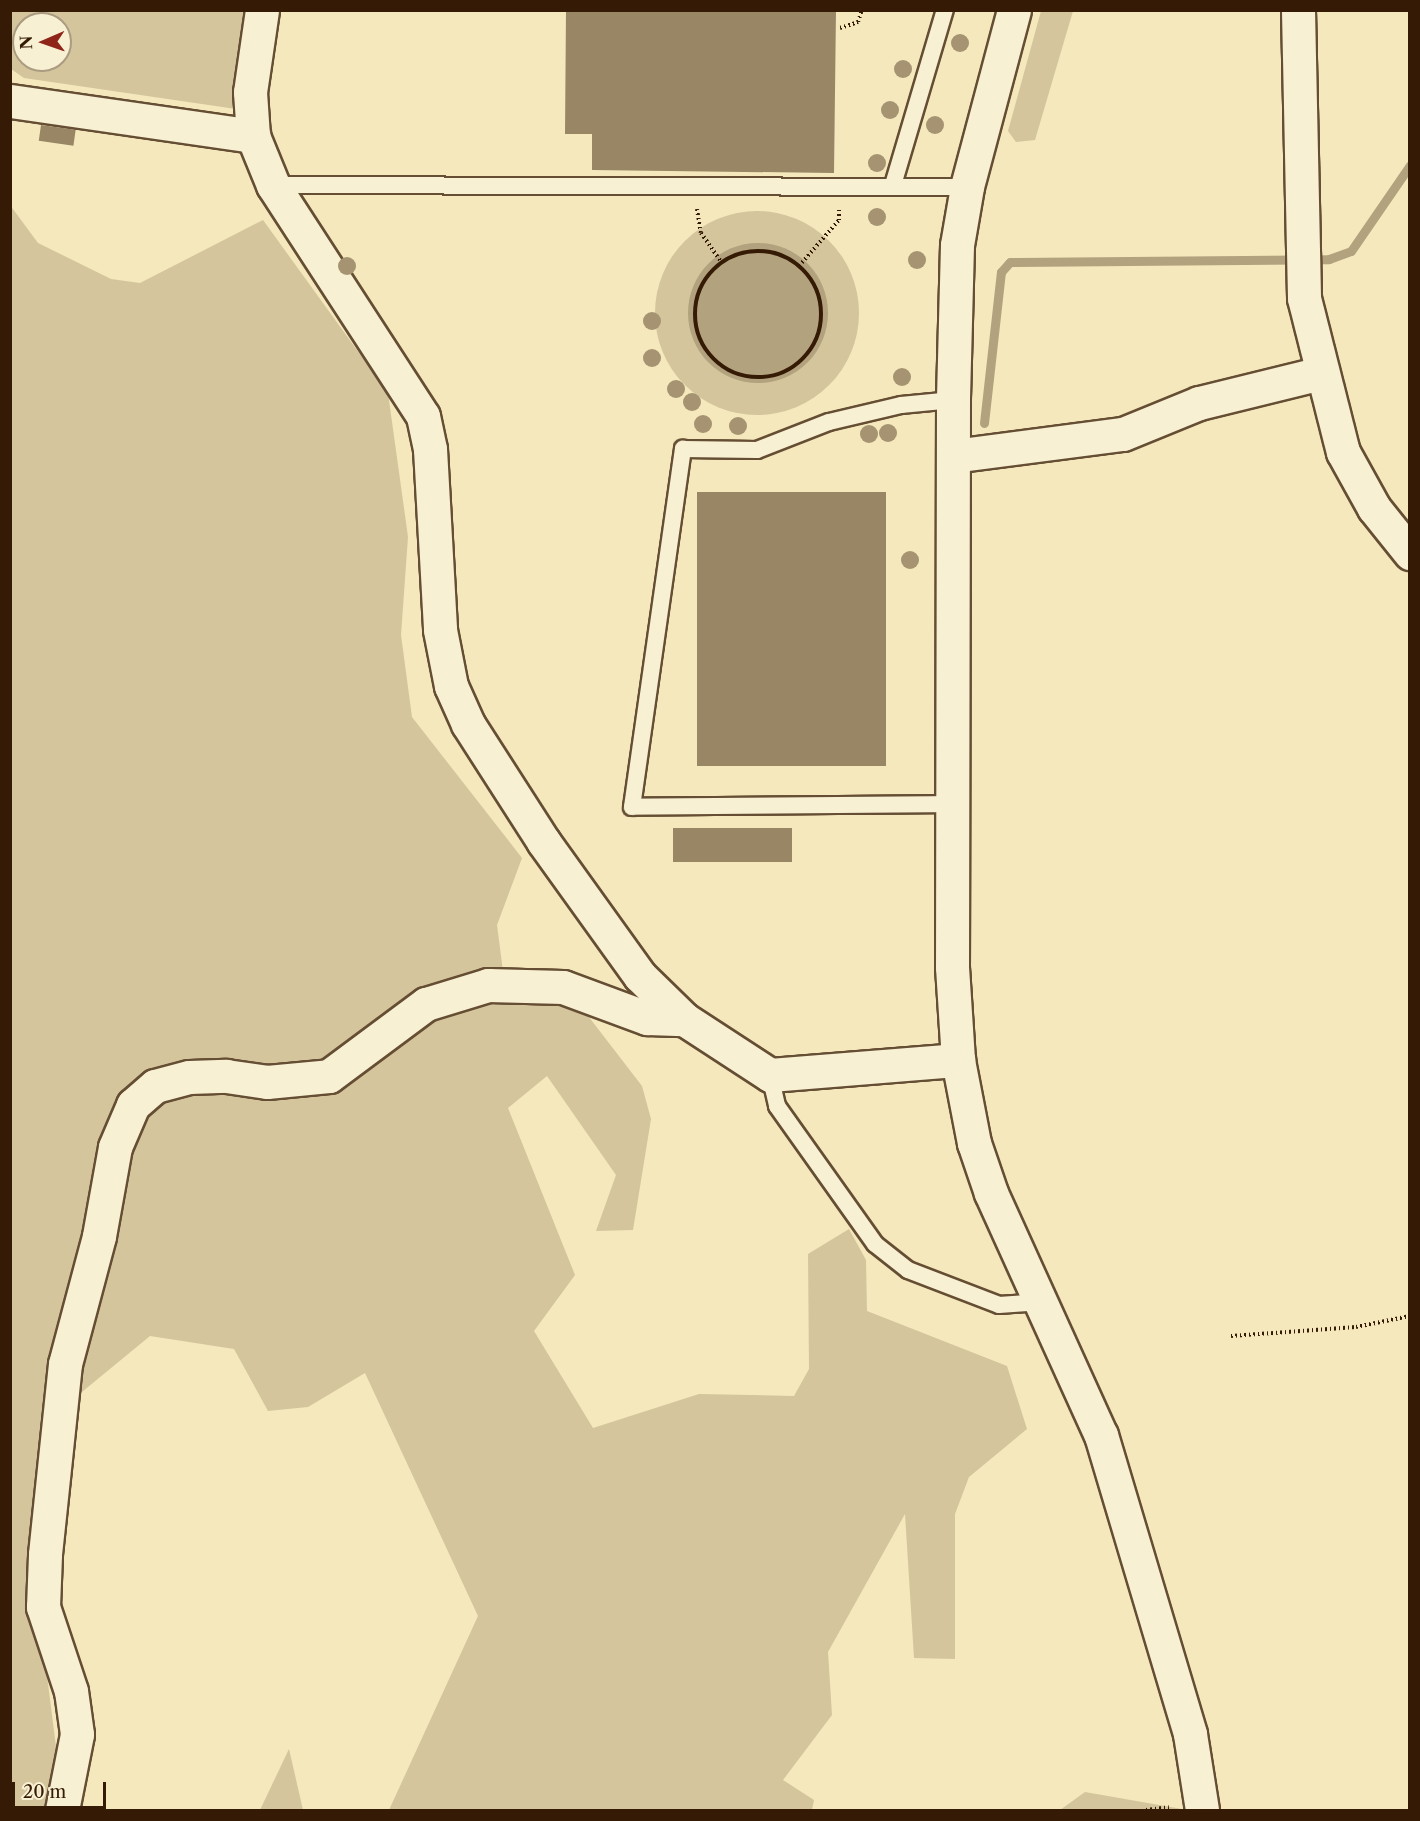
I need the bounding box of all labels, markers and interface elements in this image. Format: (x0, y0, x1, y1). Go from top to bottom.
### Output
north arrow (12, 12, 72, 72)
text: N (16, 35, 36, 50)
scale bar (15, 1770, 110, 1808)
text: 20 m (23, 1781, 66, 1803)

